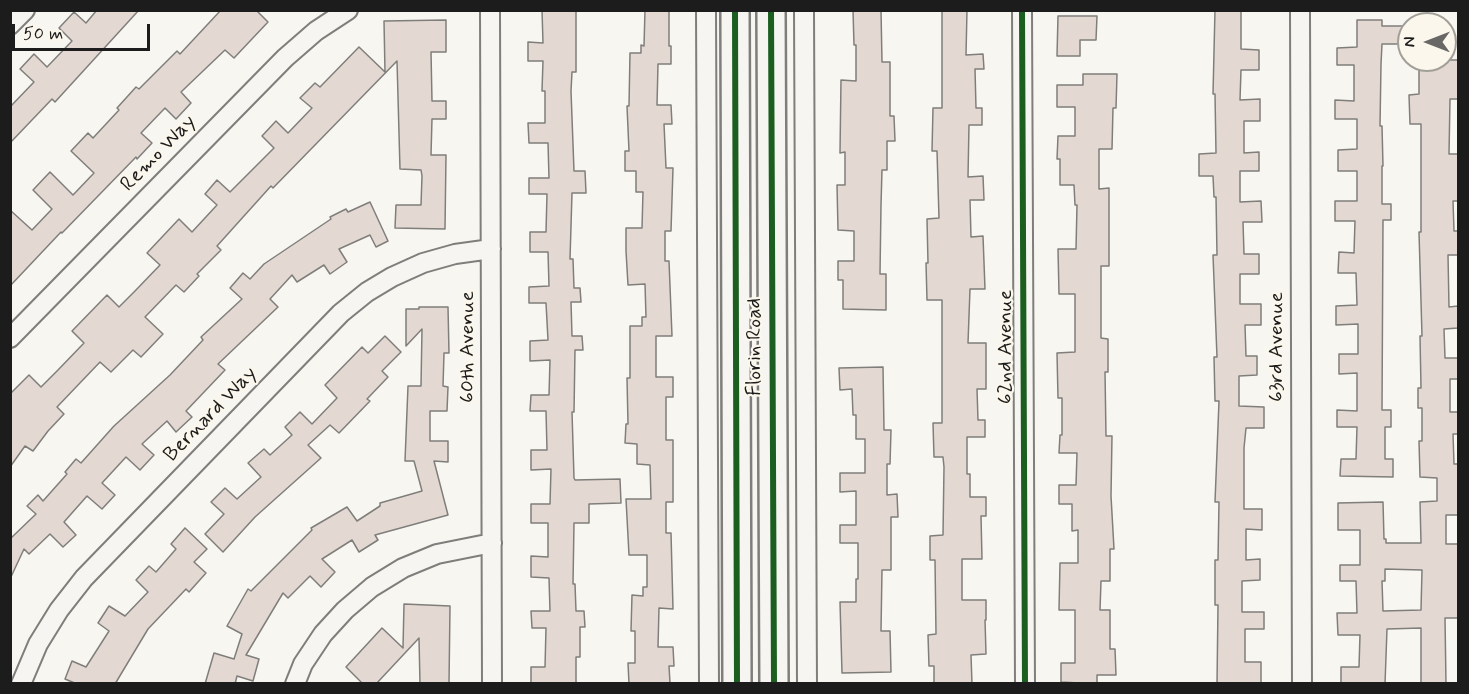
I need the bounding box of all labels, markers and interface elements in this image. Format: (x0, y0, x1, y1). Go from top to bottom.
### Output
scale bar (15, 12, 153, 50)
north arrow (1397, 12, 1457, 72)
text: 50 m (23, 22, 63, 46)
text: N (1400, 37, 1421, 47)
street label: Remo Way (116, 110, 202, 198)
street label: 62nd Avenue (994, 290, 1020, 404)
street label: 60th Avenue (456, 291, 482, 403)
street label: 63rd Avenue (1265, 292, 1291, 402)
street label: Florin Road (743, 298, 769, 396)
street label: Bernard Way (159, 362, 263, 468)

